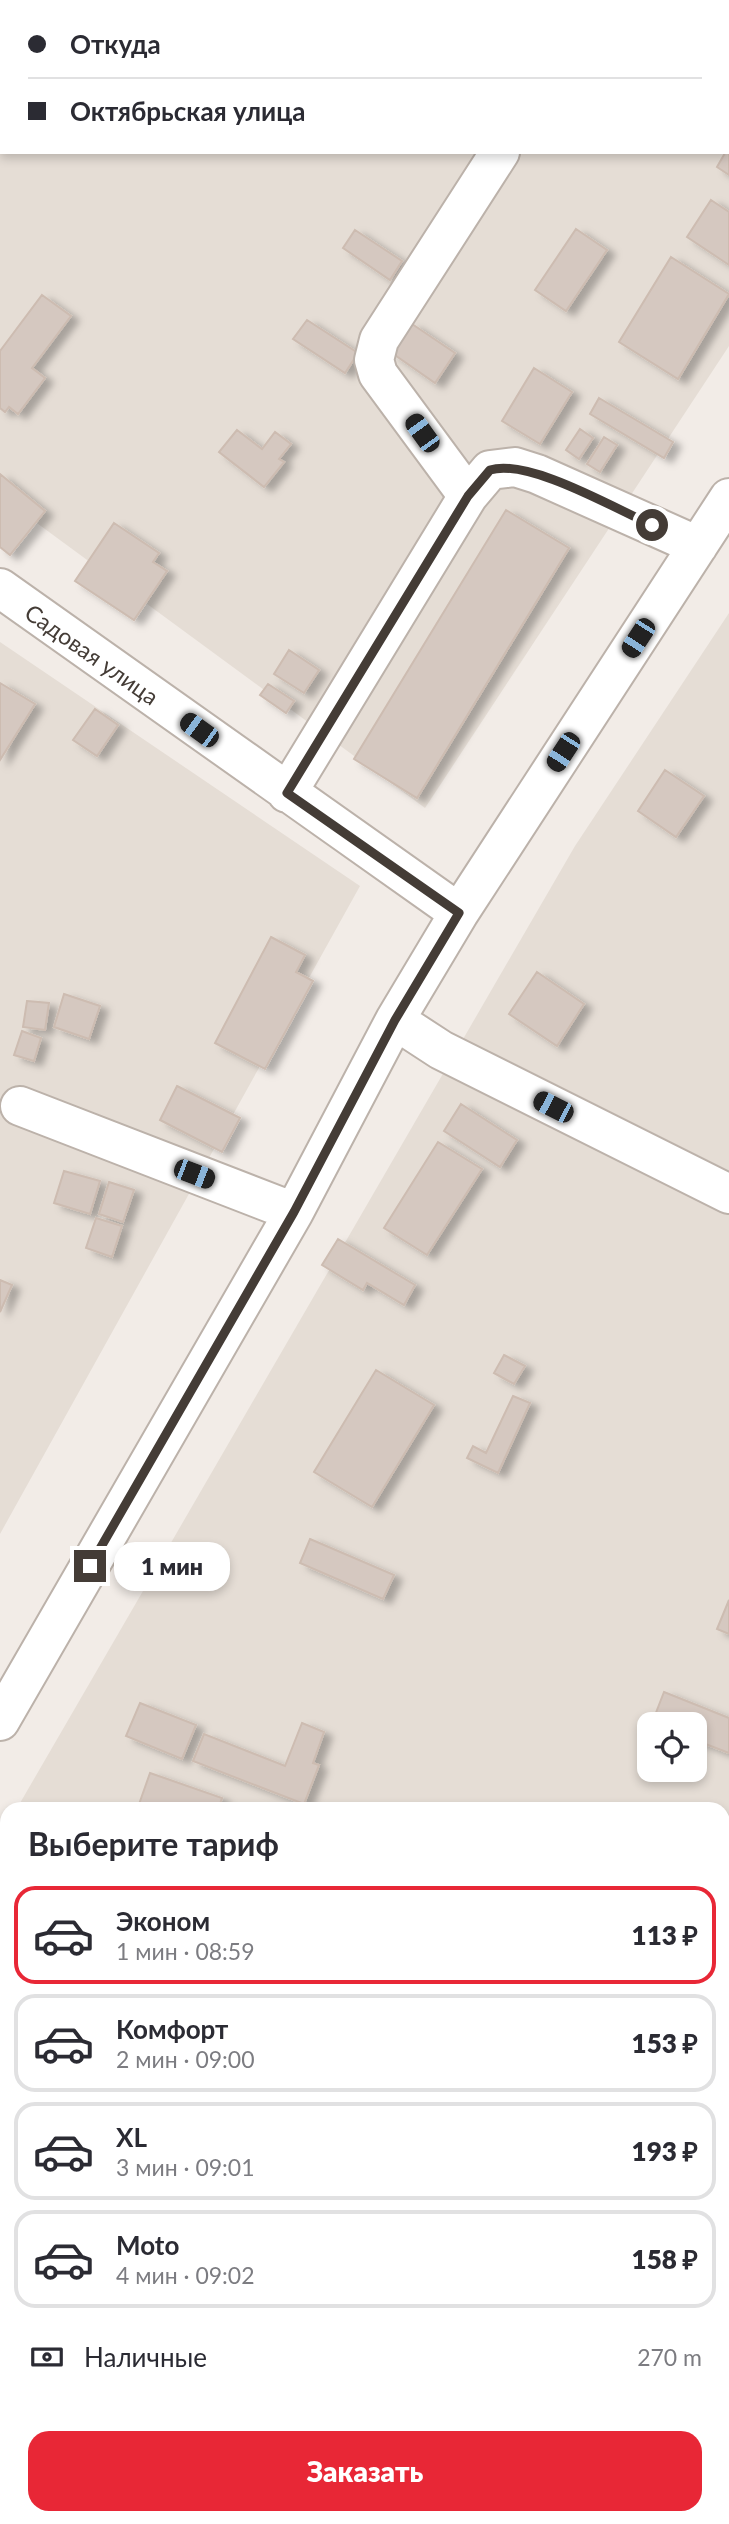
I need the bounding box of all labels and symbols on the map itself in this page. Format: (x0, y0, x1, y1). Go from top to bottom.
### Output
car (402, 410, 443, 456)
route start (636, 509, 668, 541)
street label: Садовая улица (20, 598, 164, 710)
car (618, 615, 659, 661)
car (176, 709, 223, 751)
car (543, 729, 584, 775)
car (530, 1088, 577, 1126)
car (171, 1157, 218, 1191)
callout: 1 мин (114, 1542, 230, 1590)
route end (74, 1550, 106, 1582)

